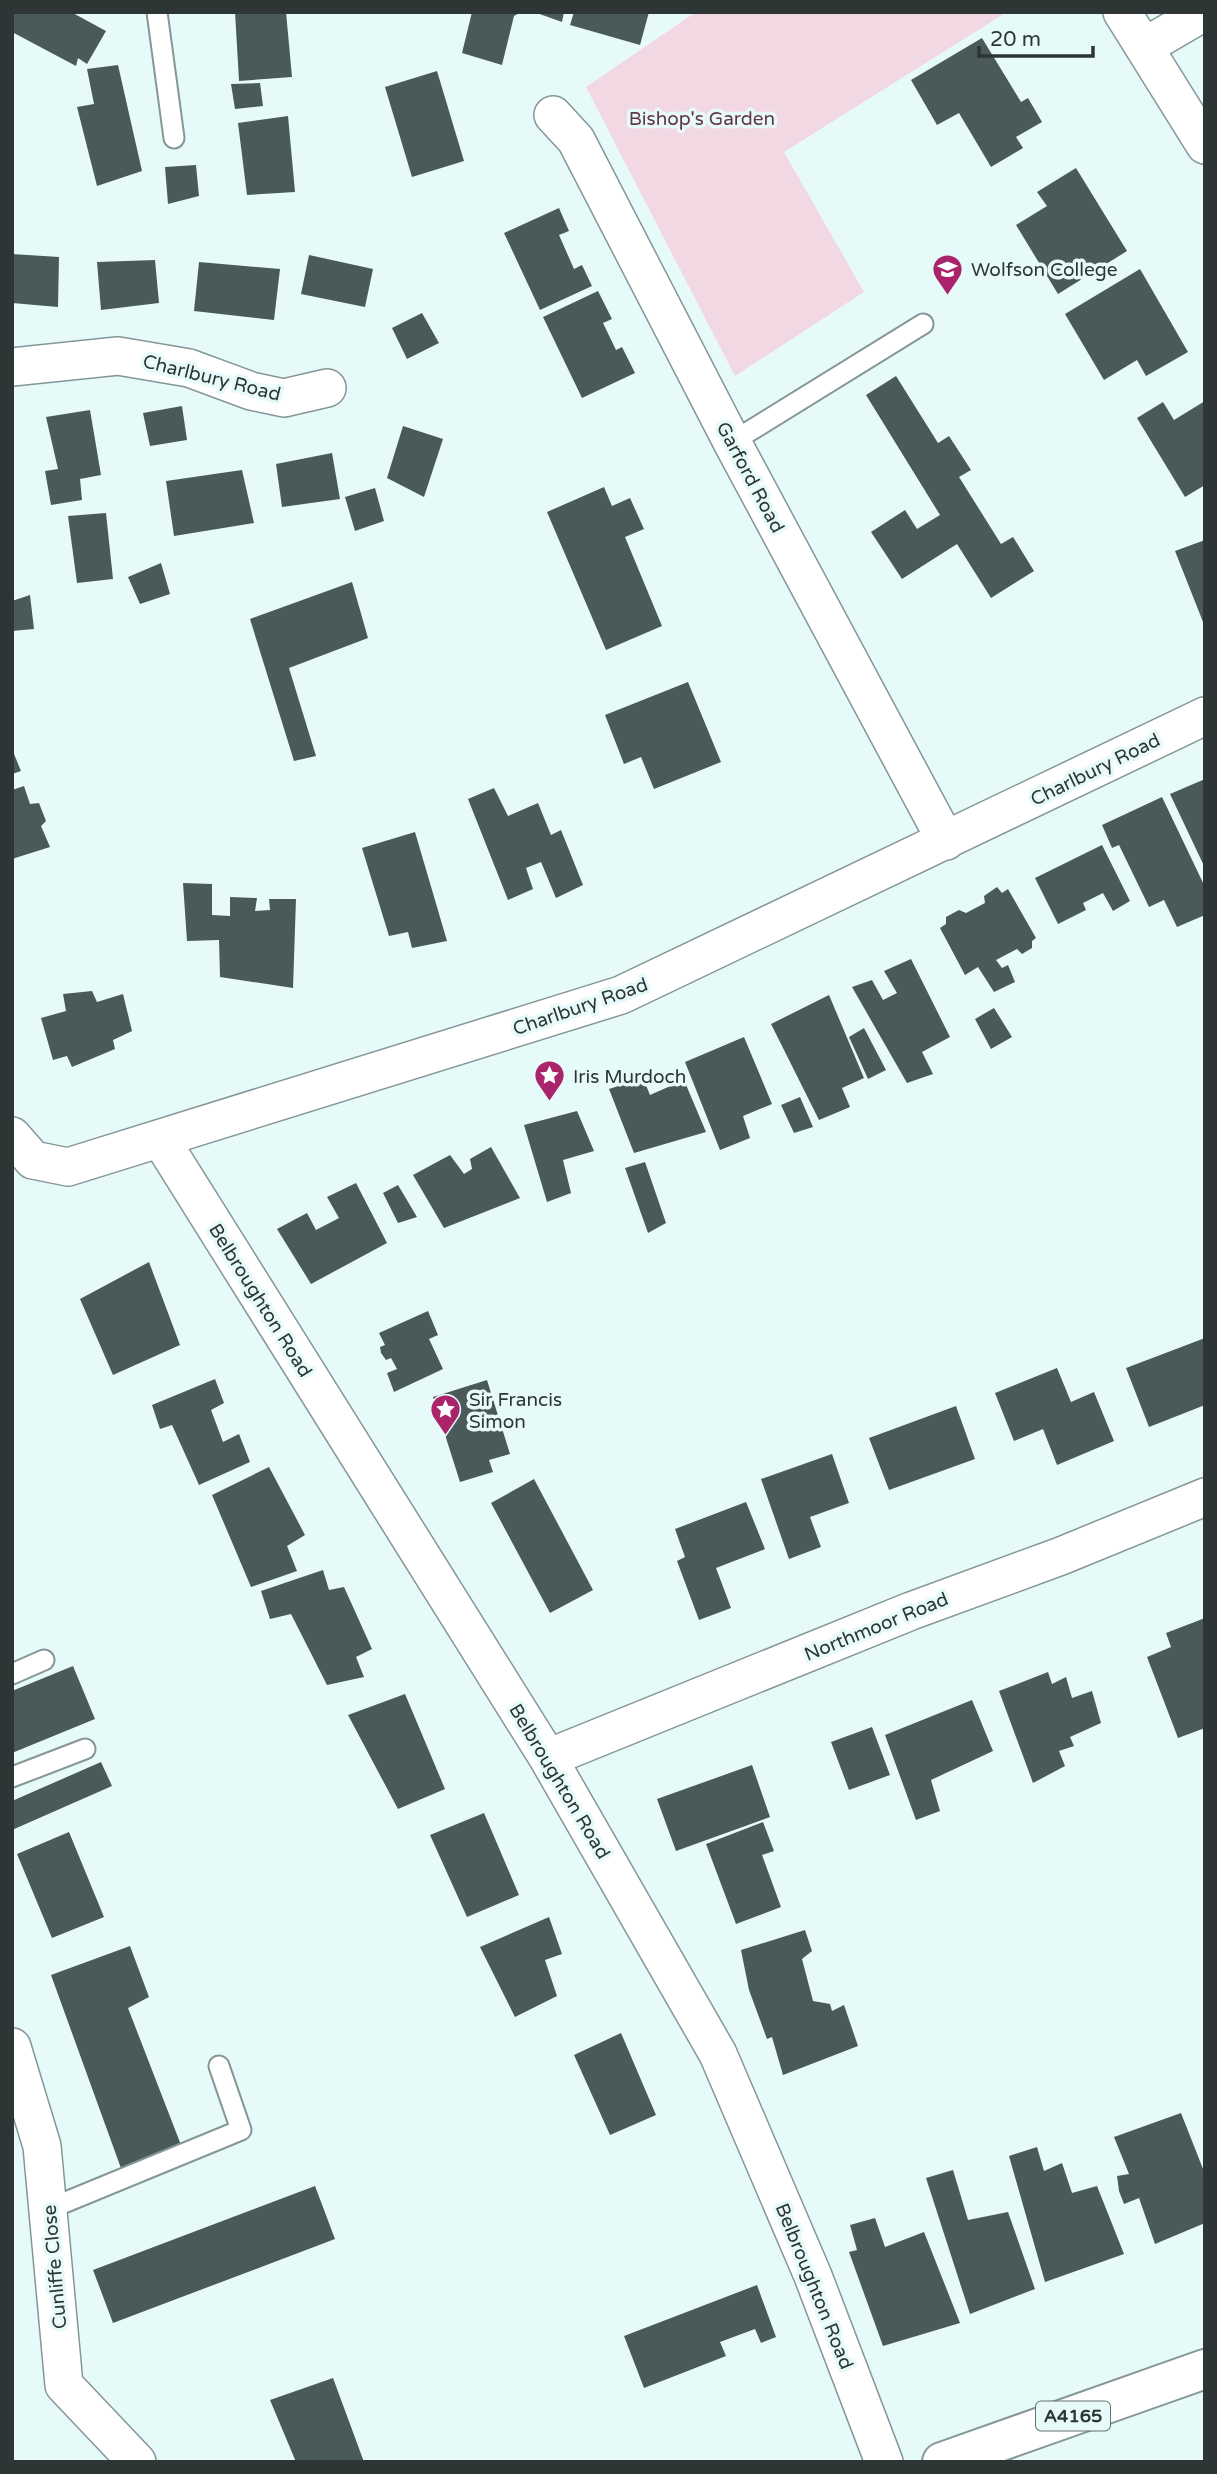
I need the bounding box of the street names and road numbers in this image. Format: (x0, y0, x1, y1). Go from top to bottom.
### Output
street label: Charlbury Road (141, 350, 283, 406)
street label: Garford Road (712, 418, 789, 537)
street label: Charlbury Road (1027, 729, 1164, 811)
street label: Charlbury Road (510, 974, 651, 1040)
street label: Belbroughton Road (204, 1220, 316, 1381)
street label: Northmoor Road (801, 1588, 952, 1666)
street label: Belbroughton Road (504, 1700, 614, 1863)
street label: Belbroughton Road (771, 2200, 857, 2373)
street label: Cunliffe Close (39, 2204, 71, 2330)
road number: A4165 (1036, 2402, 1110, 2430)

